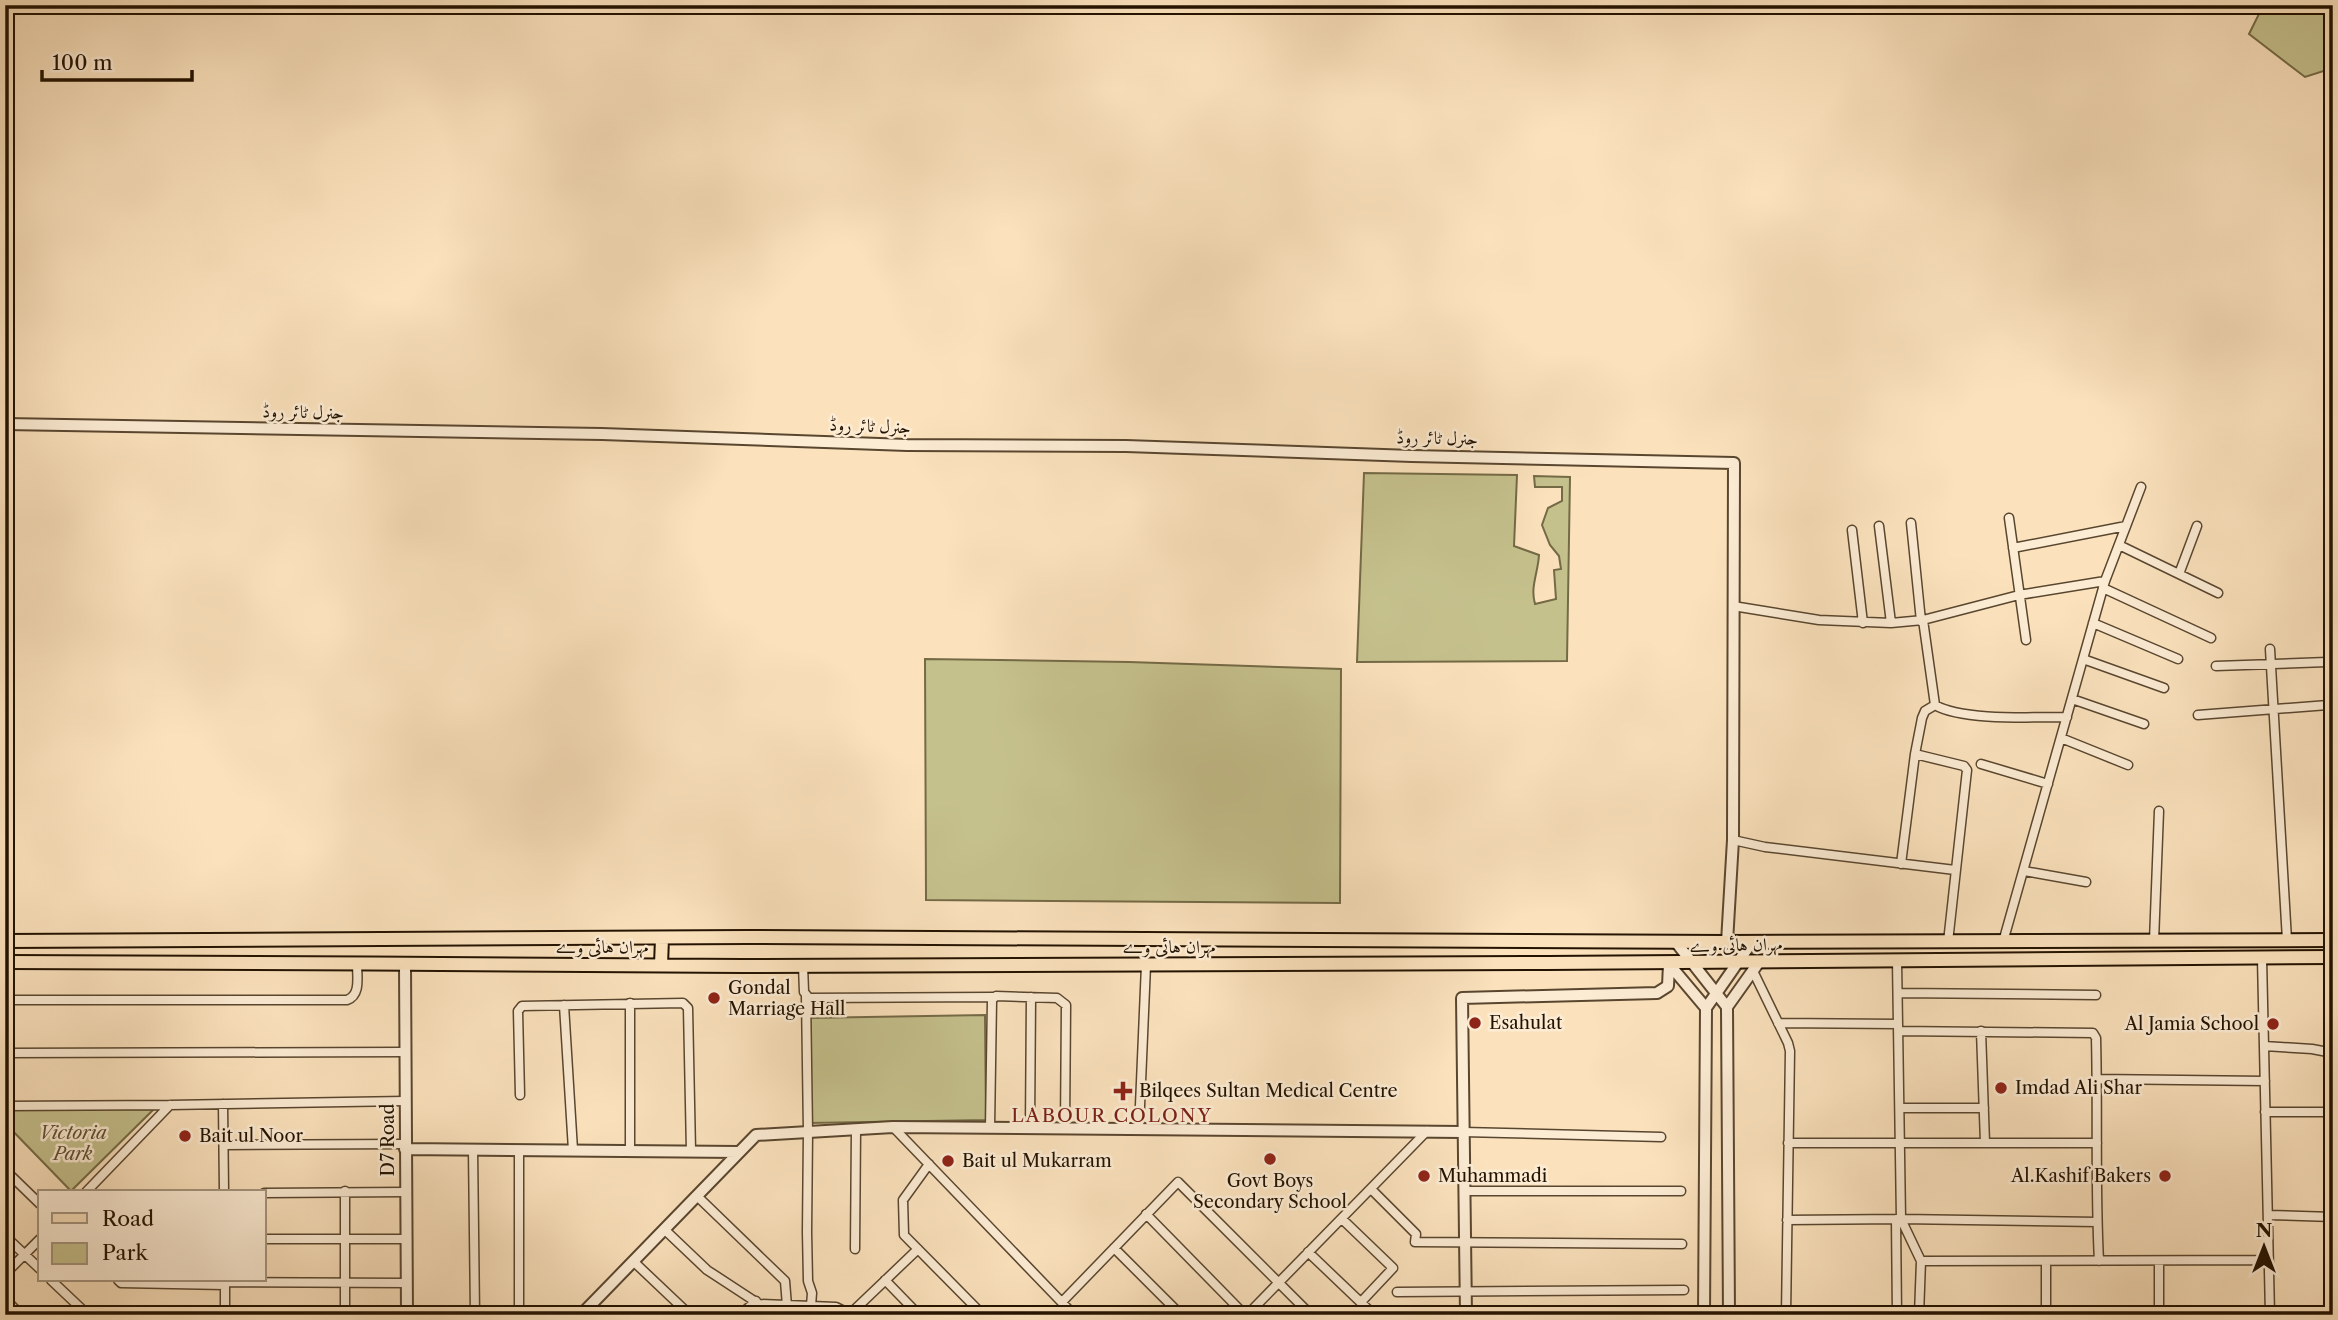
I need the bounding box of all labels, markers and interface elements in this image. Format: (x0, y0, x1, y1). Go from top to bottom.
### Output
scale bar (42, 38, 192, 82)
text: 100 m (52, 50, 113, 75)
street label: جنرل ٹائر روڈ (262, 400, 344, 424)
street label: جنرل ٹائر روڈ (829, 414, 911, 438)
street label: جنرل ٹائر روڈ (1396, 426, 1478, 450)
street label: مہران ہائی وے (1689, 933, 1783, 958)
street label: مہران ہائی وے (556, 936, 649, 959)
street label: مہران ہائی وے (1123, 936, 1216, 959)
place label: Gondal Marriage Hall (728, 977, 845, 1020)
marker: Gondal Marriage Hall (706, 990, 722, 1006)
place label: Esahulat (1489, 1012, 1563, 1034)
place label: Al Jamia School (2124, 1013, 2259, 1035)
marker: Esahulat (1467, 1015, 1483, 1031)
marker: Al Jamia School (2265, 1016, 2281, 1032)
place label: Imdad Ali Shar (2015, 1077, 2143, 1099)
place label: Bilqees Sultan Medical Centre (1139, 1080, 1398, 1102)
marker: Imdad Ali Shar (1993, 1080, 2009, 1096)
marker: Bilqees Sultan Medical Centre (1113, 1081, 1133, 1101)
street label: D7 Road (377, 1104, 399, 1176)
district label: LABOUR COLONY (1011, 1104, 1213, 1127)
park label: Victoria Park (39, 1122, 107, 1165)
place label: Bait ul Noor (199, 1125, 303, 1147)
marker: Bait ul Noor (177, 1128, 193, 1144)
place label: Bait ul Mukarram (962, 1150, 1112, 1172)
marker: Govt Boys Secondary School (1262, 1151, 1278, 1167)
marker: Bait ul Mukarram (940, 1153, 956, 1169)
place label: Muhammadi (1438, 1165, 1548, 1187)
place label: Al.Kashif Bakers (2010, 1165, 2151, 1187)
marker: Muhammadi (1416, 1168, 1432, 1184)
marker: Al.Kashif Bakers (2157, 1168, 2173, 1184)
place label: Govt Boys Secondary School (1193, 1170, 1347, 1213)
legend (38, 1190, 266, 1282)
text: Road (102, 1206, 154, 1231)
north arrow (2230, 1212, 2300, 1282)
text: N (2256, 1219, 2272, 1242)
text: Park (102, 1240, 148, 1265)

